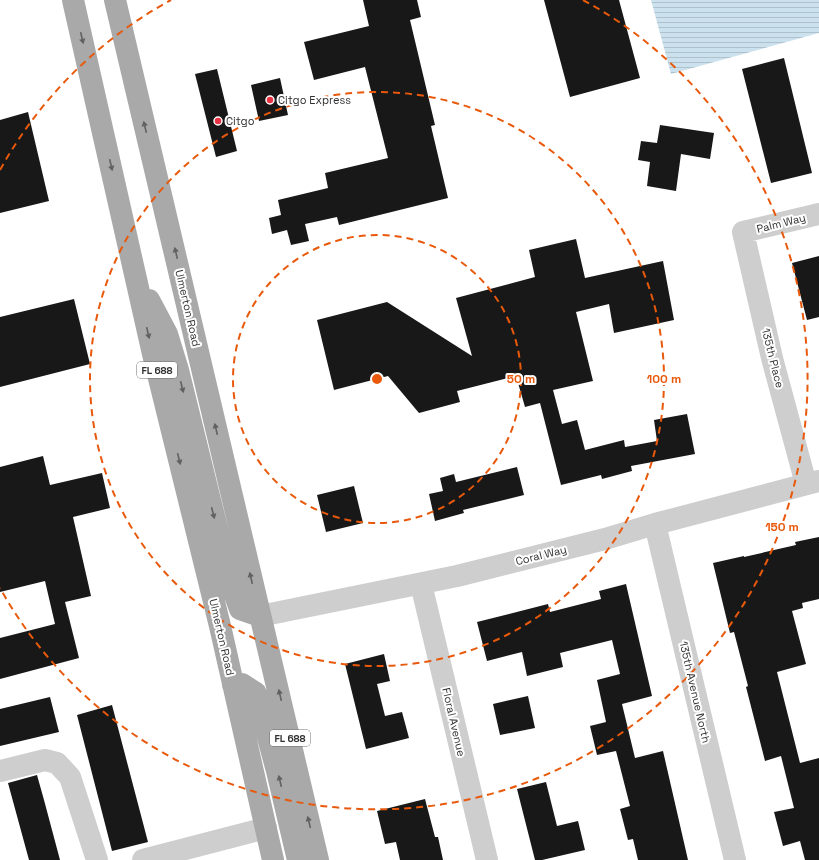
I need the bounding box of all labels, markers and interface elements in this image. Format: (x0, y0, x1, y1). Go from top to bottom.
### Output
one-way arrow (79, 32, 85, 44)
place label: Citgo Express (278, 93, 351, 107)
marker: Citgo Express (265, 95, 275, 105)
place label: Citgo (226, 114, 255, 128)
marker: Citgo (213, 116, 223, 126)
one-way arrow (142, 121, 148, 133)
one-way arrow (108, 159, 114, 171)
street label: Palm Way (755, 210, 807, 236)
one-way arrow (172, 247, 178, 259)
street label: Ulmerton Road (172, 268, 204, 348)
one-way arrow (146, 326, 152, 339)
street label: 135th Place (759, 327, 787, 389)
road number: FL 688 (137, 362, 177, 378)
text: 50 m (507, 371, 535, 387)
text: 100 m (647, 371, 681, 387)
centre of rings (370, 372, 384, 386)
one-way arrow (180, 381, 186, 393)
one-way arrow (213, 423, 219, 435)
one-way arrow (177, 453, 183, 465)
one-way arrow (210, 507, 216, 519)
text: 150 m (765, 519, 799, 535)
street label: Coral Way (514, 542, 568, 568)
one-way arrow (248, 572, 254, 584)
street label: Ulmerton Road (206, 597, 238, 677)
street label: 135th Avenue North (676, 640, 714, 744)
street label: Floral Avenue (439, 686, 469, 758)
one-way arrow (276, 689, 282, 702)
road number: FL 688 (270, 730, 310, 746)
one-way arrow (276, 775, 282, 787)
one-way arrow (306, 816, 312, 828)

